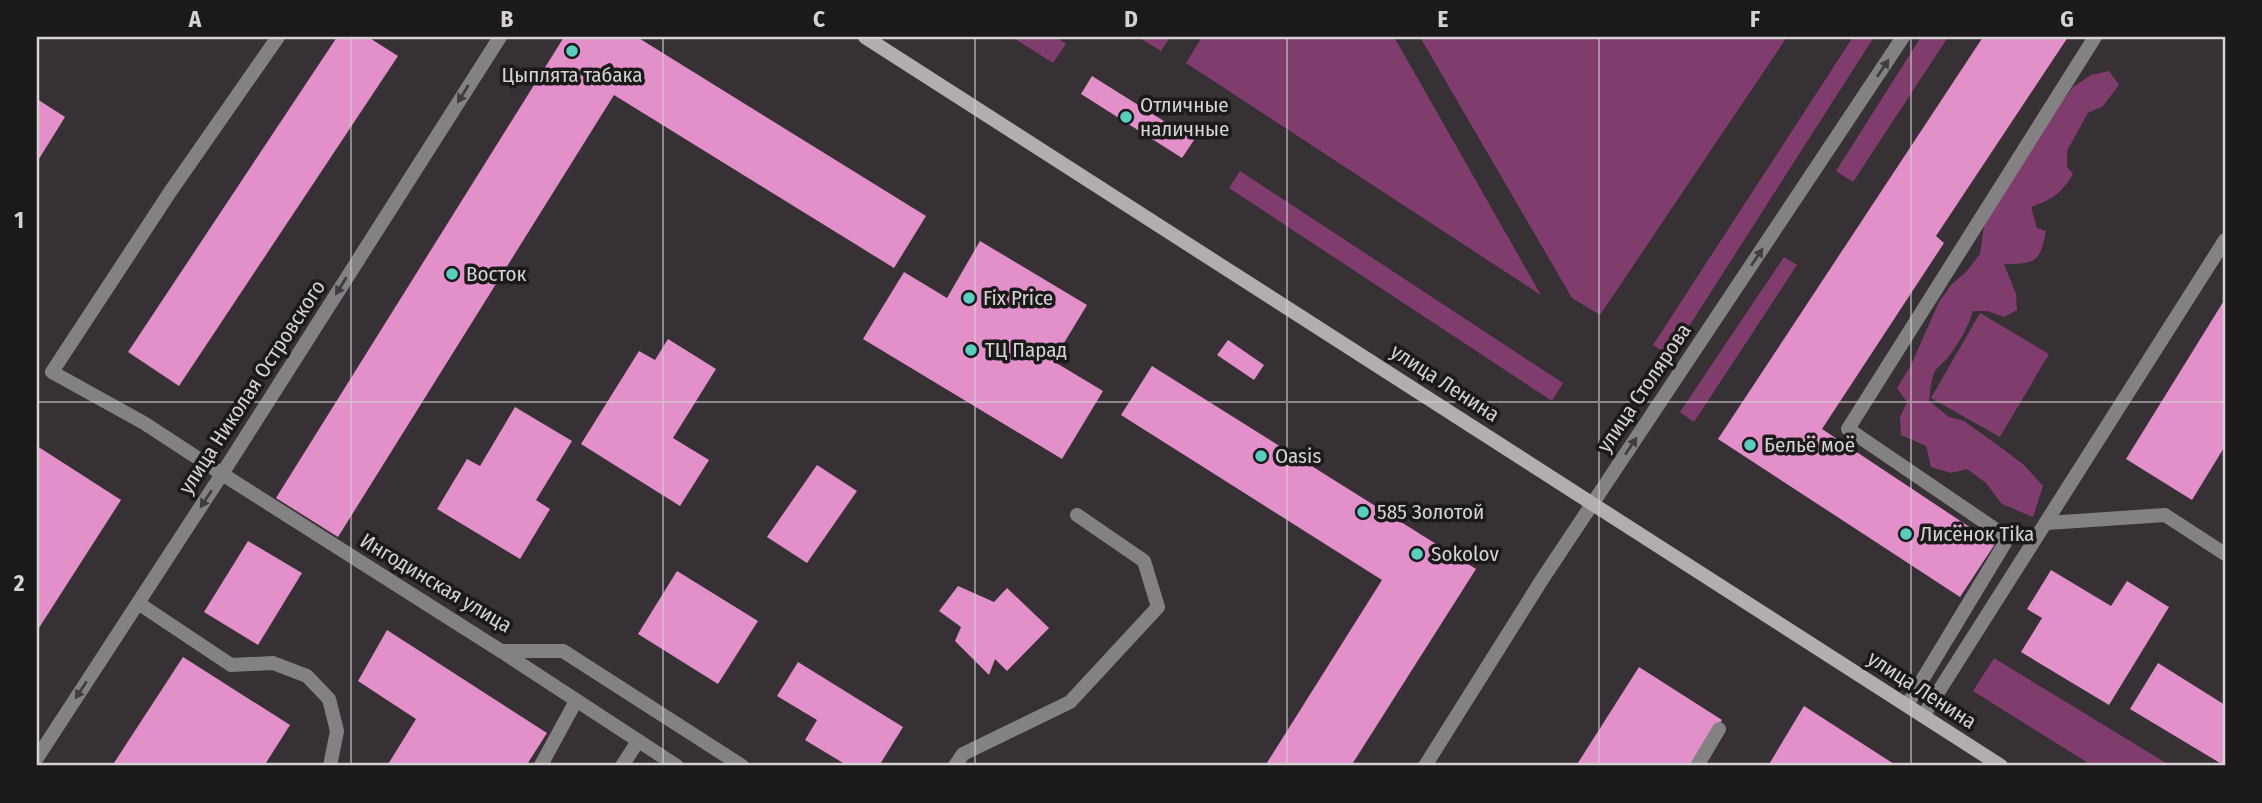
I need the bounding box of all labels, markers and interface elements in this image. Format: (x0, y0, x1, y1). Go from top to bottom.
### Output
text: A (188, 5, 202, 33)
text: B (501, 5, 514, 33)
text: C (813, 5, 825, 33)
text: D (1124, 5, 1138, 33)
text: E (1438, 5, 1449, 33)
text: F (1750, 5, 1760, 33)
text: G (2060, 5, 2074, 33)
marker: Цыплята табака (564, 43, 580, 59)
one-way arrow (1876, 58, 1889, 77)
place label: Цыплята табака (502, 62, 642, 88)
one-way arrow (457, 85, 470, 104)
place label: Отличные наличные (1140, 92, 1229, 142)
marker: Отличные наличные (1118, 109, 1134, 125)
text: 1 (14, 206, 24, 234)
one-way arrow (1750, 247, 1763, 267)
place label: Восток (466, 261, 527, 287)
marker: Восток (444, 266, 460, 282)
street label: улица Николая Островского (173, 275, 331, 499)
one-way arrow (335, 277, 348, 296)
place label: Fix Price (983, 285, 1053, 311)
marker: Fix Price (961, 290, 977, 306)
street label: улица Столярова (1591, 319, 1697, 457)
place label: ТЦ Парад (985, 337, 1067, 363)
street label: улица Ленина (1386, 338, 1504, 428)
marker: ТЦ Парад (963, 342, 979, 358)
place label: Бельё моё (1764, 432, 1855, 458)
one-way arrow (1624, 437, 1637, 456)
marker: Бельё моё (1742, 437, 1758, 453)
place label: Oasis (1275, 443, 1321, 469)
marker: Oasis (1253, 448, 1269, 464)
one-way arrow (199, 489, 212, 509)
place label: 585 Золотой (1377, 499, 1484, 525)
marker: 585 Золотой (1355, 504, 1371, 520)
place label: Лисёнок Tika (1920, 521, 2034, 547)
marker: Лисёнок Tika (1898, 526, 1914, 542)
street label: Ингодинская улица (356, 528, 516, 638)
place label: Sokolov (1431, 541, 1500, 567)
marker: Sokolov (1409, 546, 1425, 562)
text: 2 (13, 569, 25, 597)
street label: улица Ленина (1863, 645, 1981, 735)
one-way arrow (75, 680, 88, 699)

